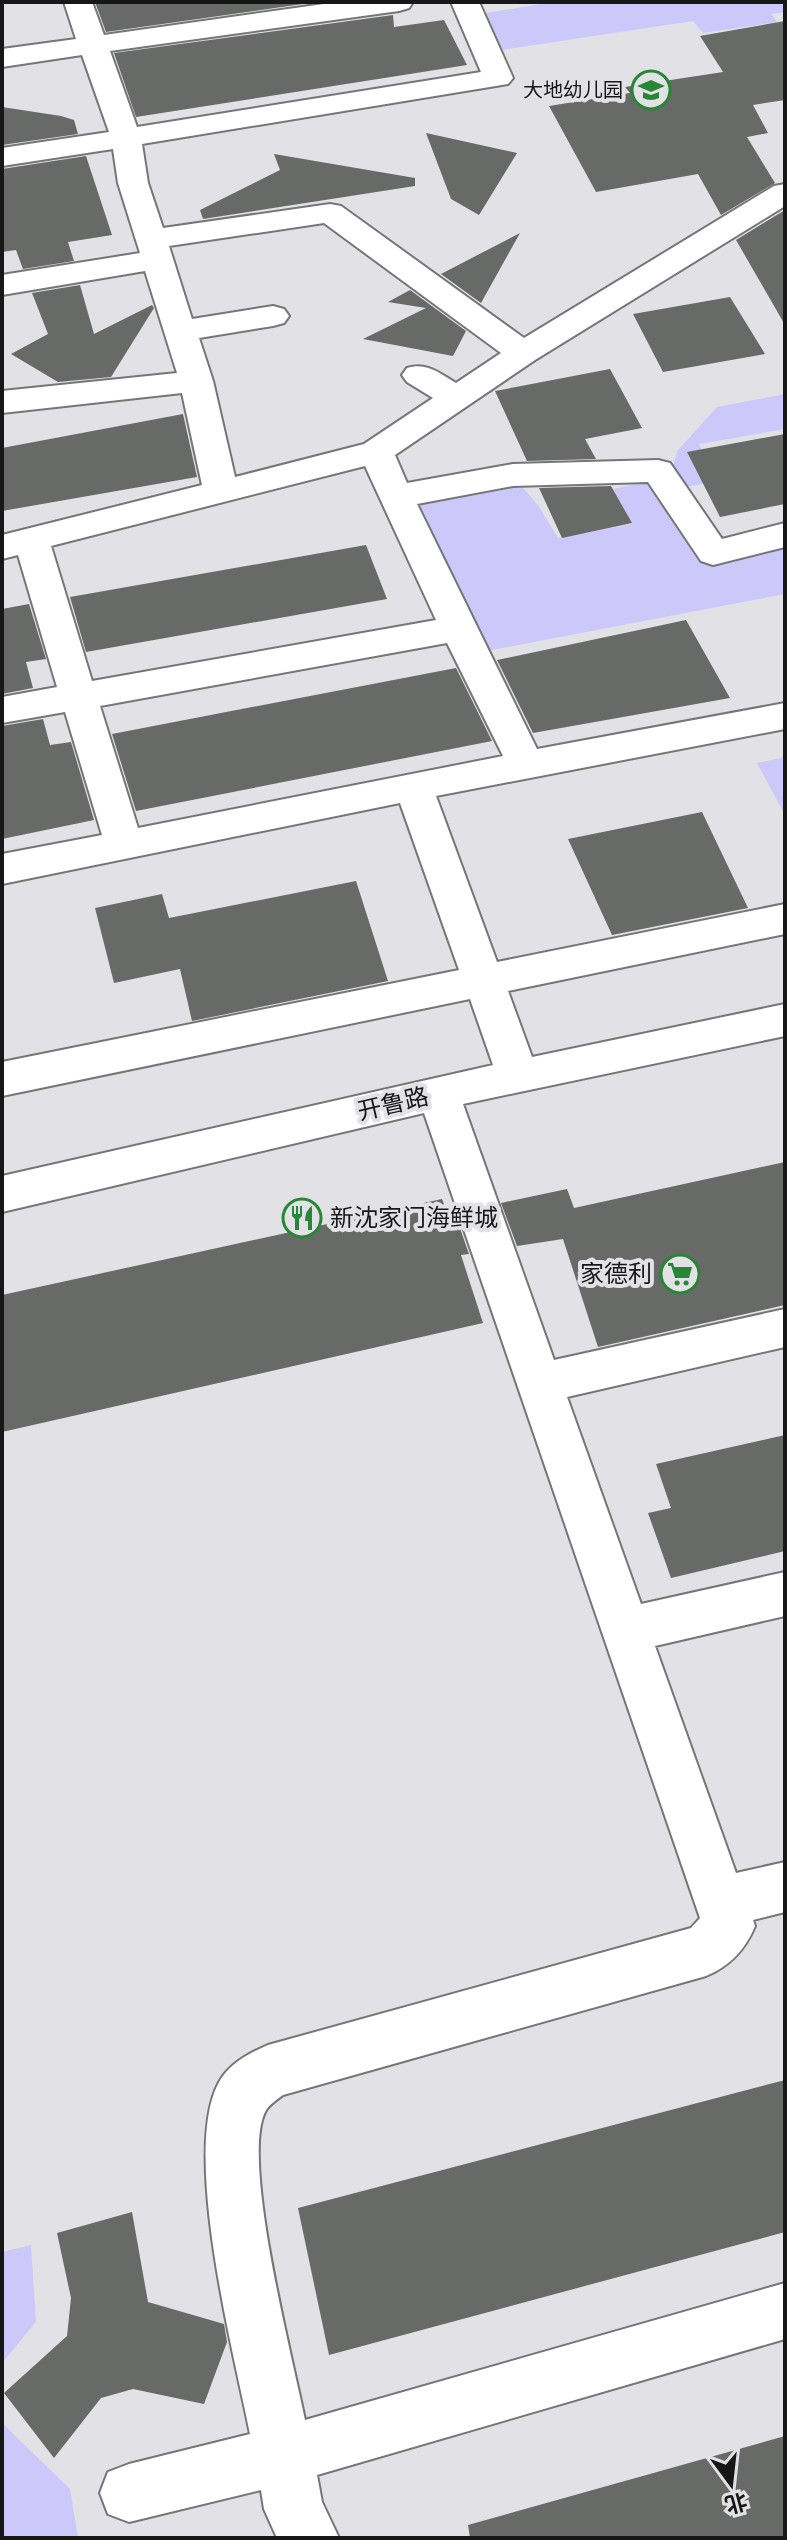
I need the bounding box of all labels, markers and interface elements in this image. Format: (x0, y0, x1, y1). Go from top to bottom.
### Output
school or university icon: 大地幼儿园 (630, 69, 672, 111)
place label: 大地幼儿园 (523, 76, 623, 103)
street label: 开鲁路 (354, 1079, 431, 1127)
restaurant icon: 新沈家门海鲜城 (281, 1197, 323, 1239)
place label: 新沈家门海鲜城 (330, 1201, 498, 1233)
supermarket icon: 家德利 (659, 1253, 701, 1295)
place label: 家德利 (580, 1257, 652, 1289)
north arrow (691, 2444, 771, 2524)
text: 北 (722, 2487, 751, 2521)

